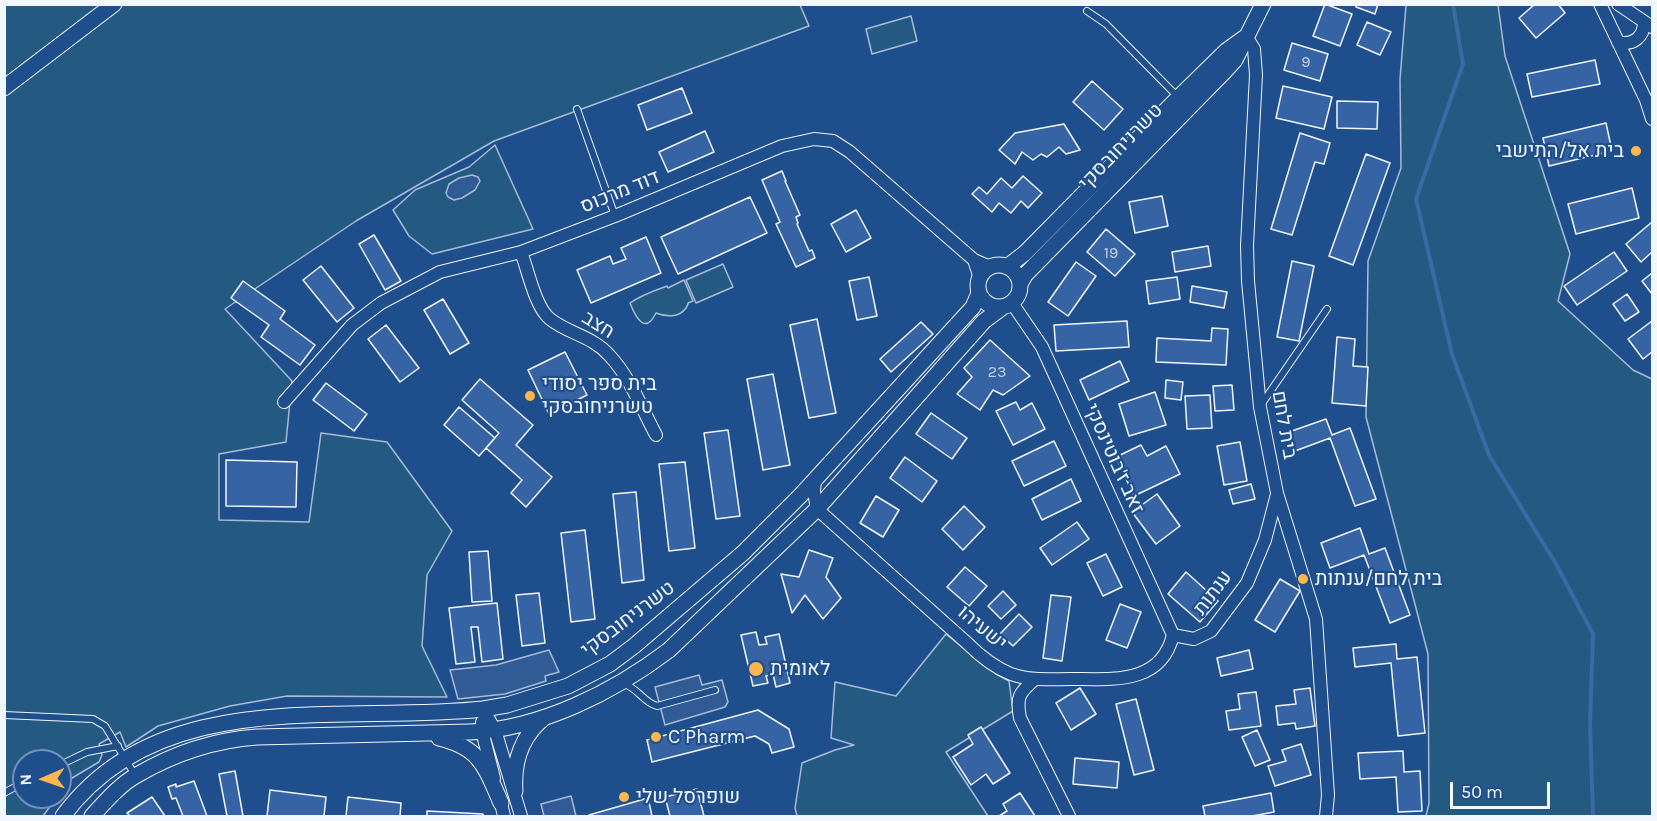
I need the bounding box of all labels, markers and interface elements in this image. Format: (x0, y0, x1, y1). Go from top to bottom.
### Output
house number: 9 (1301, 52, 1311, 72)
street label: טשרניחובסקי (1074, 99, 1168, 195)
place label: בית אל/התישבי (1496, 139, 1624, 163)
marker: בית אל/התישבי (1629, 144, 1643, 158)
street label: דוד מרכוס (577, 165, 663, 219)
house number: 19 (1104, 243, 1118, 263)
street label: חצב (577, 306, 619, 344)
house number: 23 (988, 362, 1006, 382)
place label: בית ספר יסודי טשרניחובסקי (542, 372, 657, 419)
marker: בית ספר יסודי טשרניחובסקי (523, 389, 537, 403)
street label: בית לחם (1266, 389, 1302, 461)
street label: זאב ז'בוטינסקי (1079, 400, 1149, 518)
street label: ענתות (1188, 566, 1238, 620)
place label: בית לחם/ענתות (1315, 567, 1442, 591)
marker: בית לחם/ענתות (1296, 572, 1310, 586)
street label: טשרניחובסקי (576, 576, 680, 662)
street label: ישעיהו (952, 600, 1012, 656)
place label: לאומית (770, 657, 830, 681)
marker: לאומית (747, 660, 765, 678)
place label: C Pharm (668, 725, 745, 749)
marker: C Pharm (649, 730, 663, 744)
north arrow (12, 749, 72, 809)
scale bar (1453, 770, 1554, 808)
text: N (16, 774, 35, 786)
text: 50 m (1461, 781, 1503, 803)
place label: שופרסל שלי (636, 785, 740, 809)
marker: שופרסל שלי (617, 790, 631, 804)

